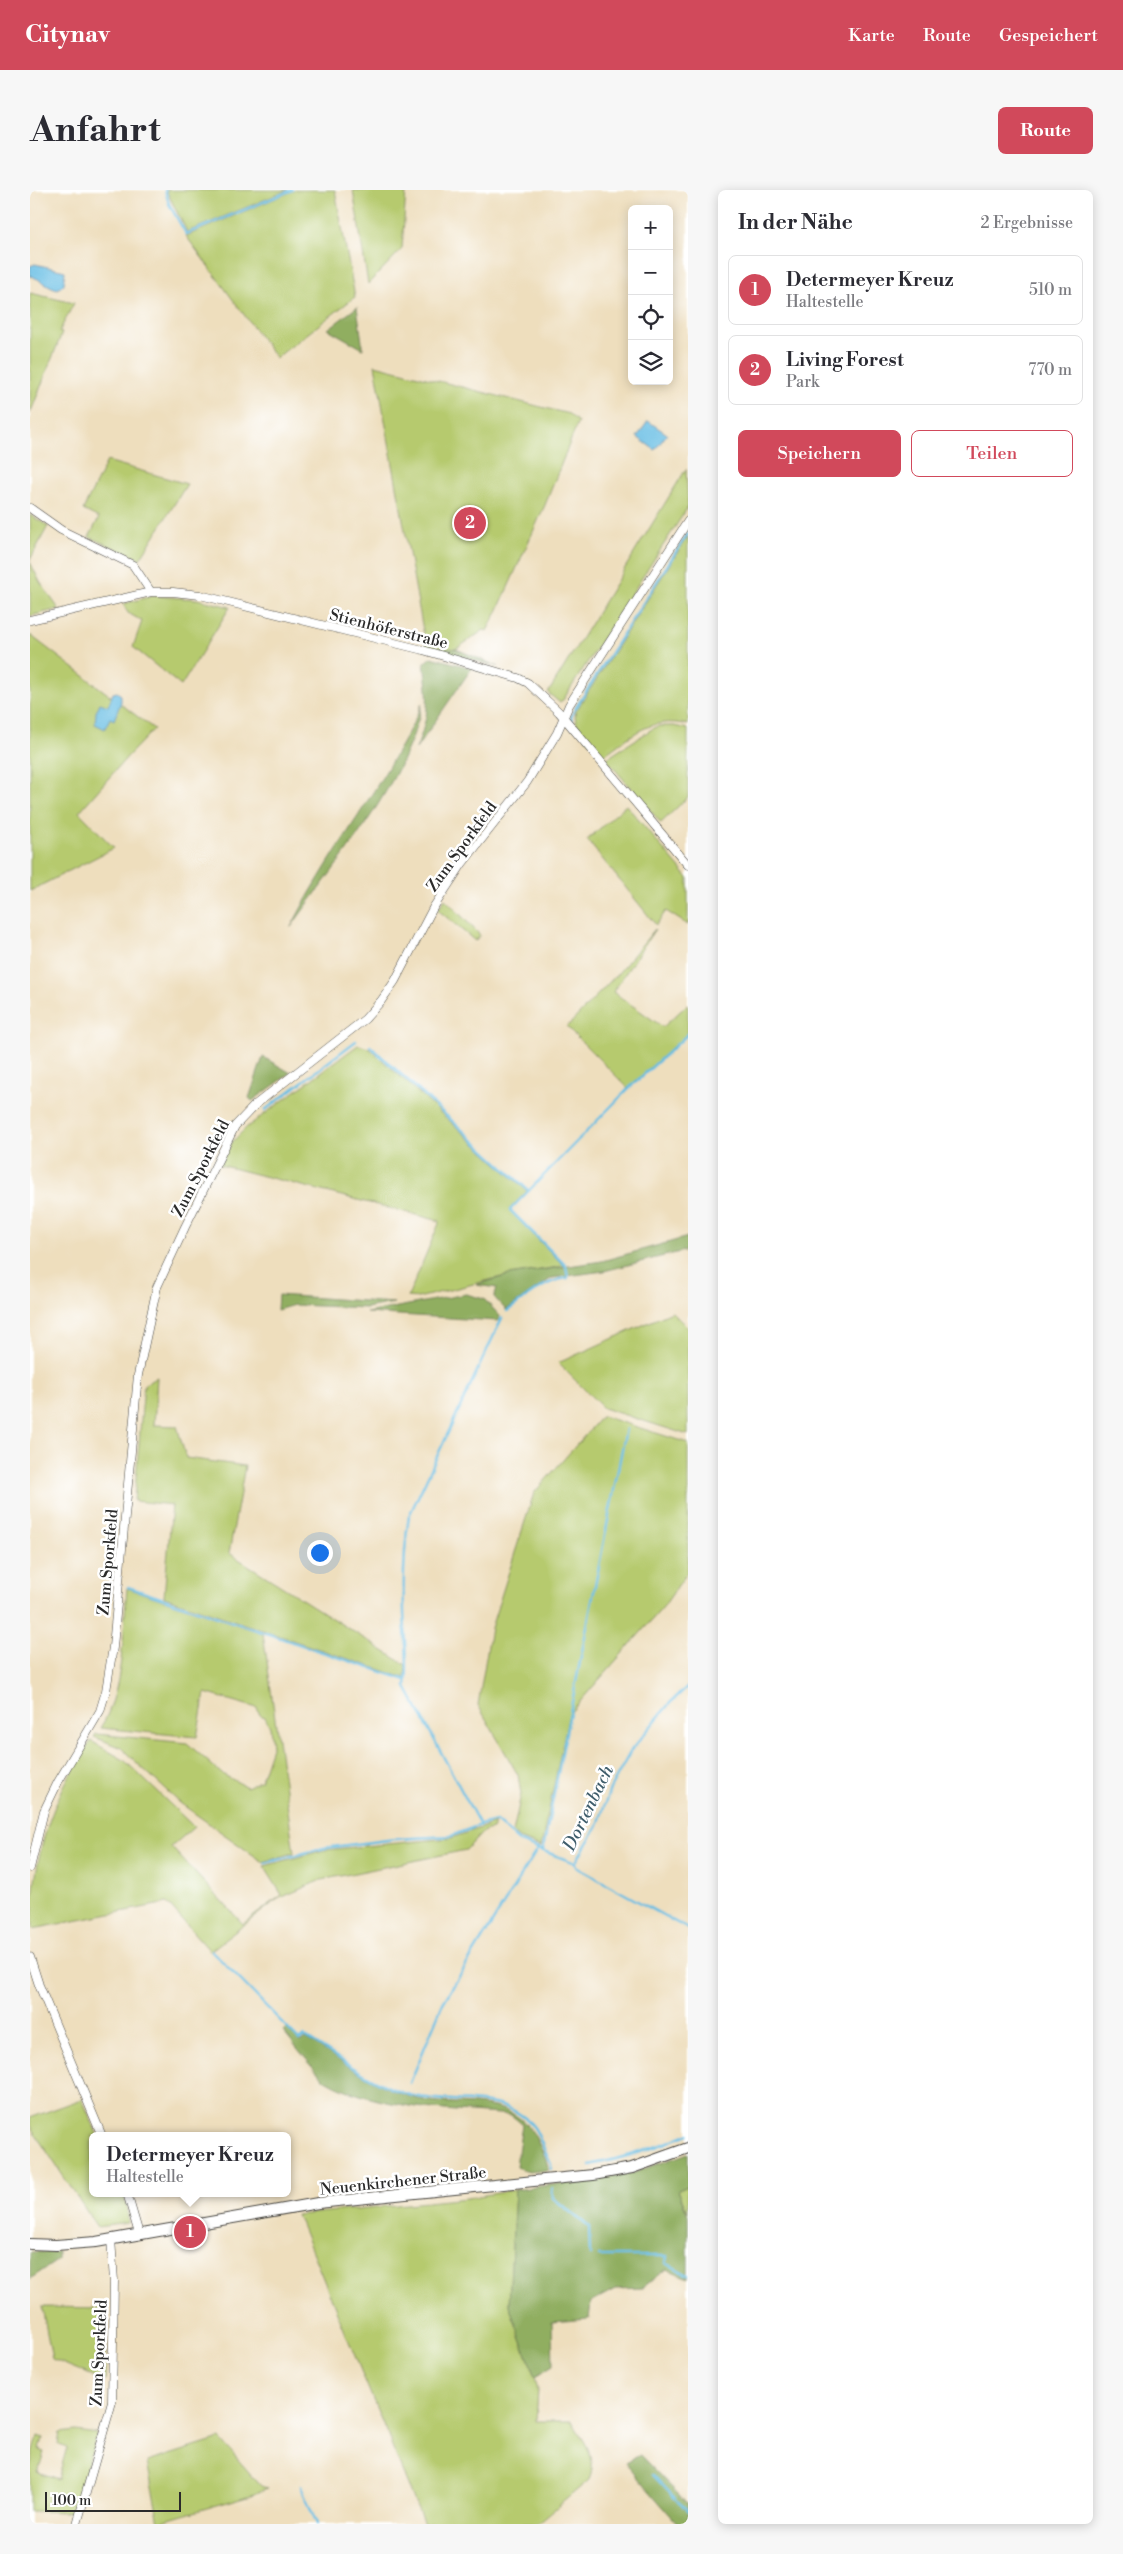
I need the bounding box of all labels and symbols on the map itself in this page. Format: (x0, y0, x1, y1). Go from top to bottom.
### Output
pin: 2 (454, 504, 486, 542)
street label: Stienhöferstraße (327, 605, 450, 653)
street label: Zum Sporkfeld (422, 798, 501, 896)
street label: Zum Sporkfeld (168, 1116, 234, 1221)
street label: Zum Sporkfeld (93, 1508, 123, 1616)
your location (307, 1540, 333, 1566)
water label: Dortenbach (557, 1761, 620, 1856)
street label: Neuenkirchener Straße (319, 2162, 487, 2200)
pin: 1 (174, 2213, 206, 2251)
street label: Zum Sporkfeld (86, 2299, 112, 2407)
scale bar (45, 2489, 181, 2512)

